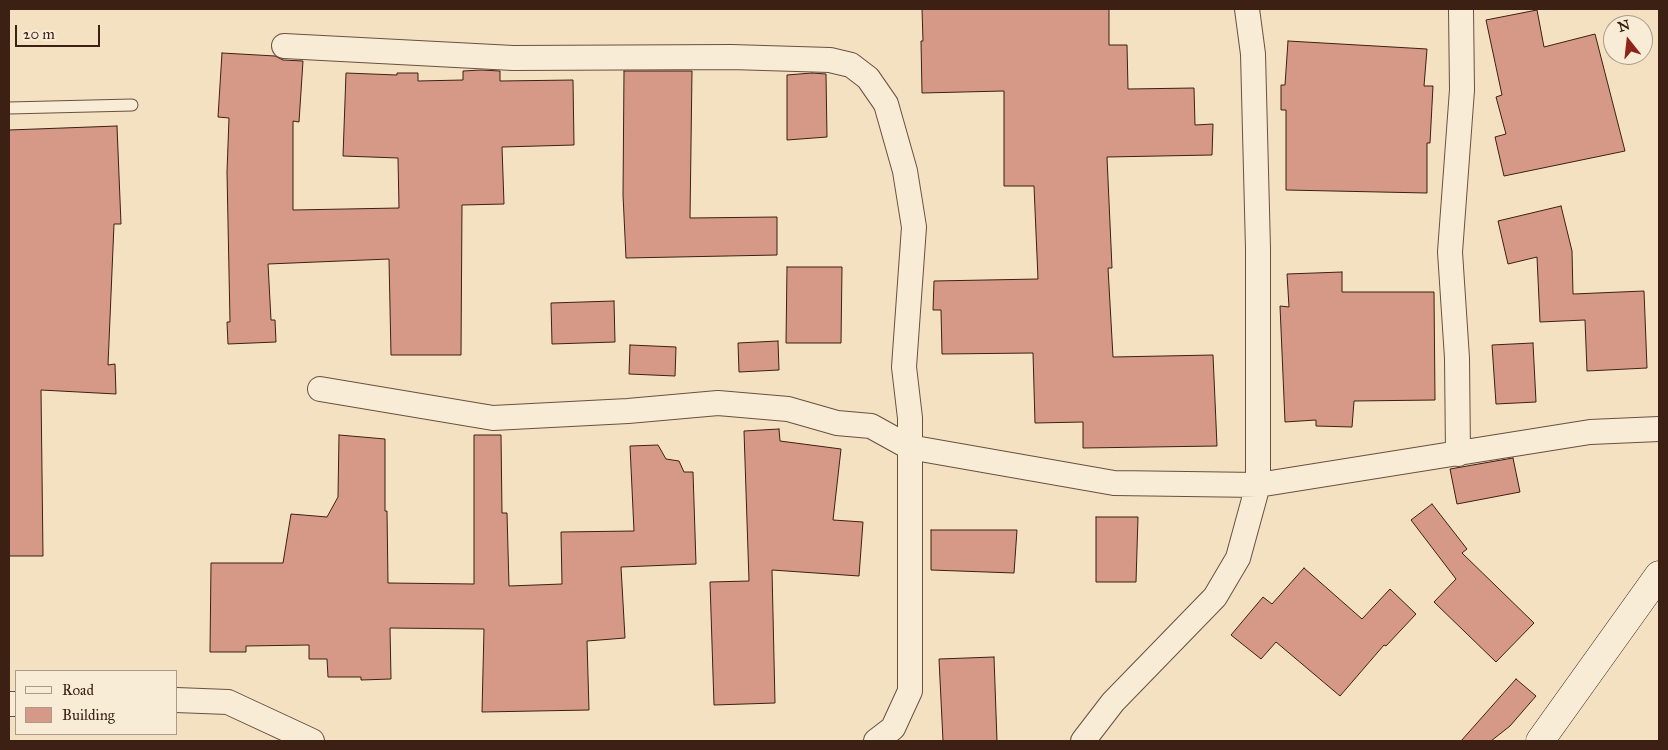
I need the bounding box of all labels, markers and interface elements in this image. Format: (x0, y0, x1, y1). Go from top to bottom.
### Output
scale bar (18, 15, 102, 47)
north arrow (1603, 15, 1653, 65)
text: N (1616, 16, 1632, 36)
text: 20 m (23, 25, 55, 43)
legend (15, 670, 178, 735)
text: Road (62, 681, 94, 699)
text: Building (62, 706, 115, 724)

